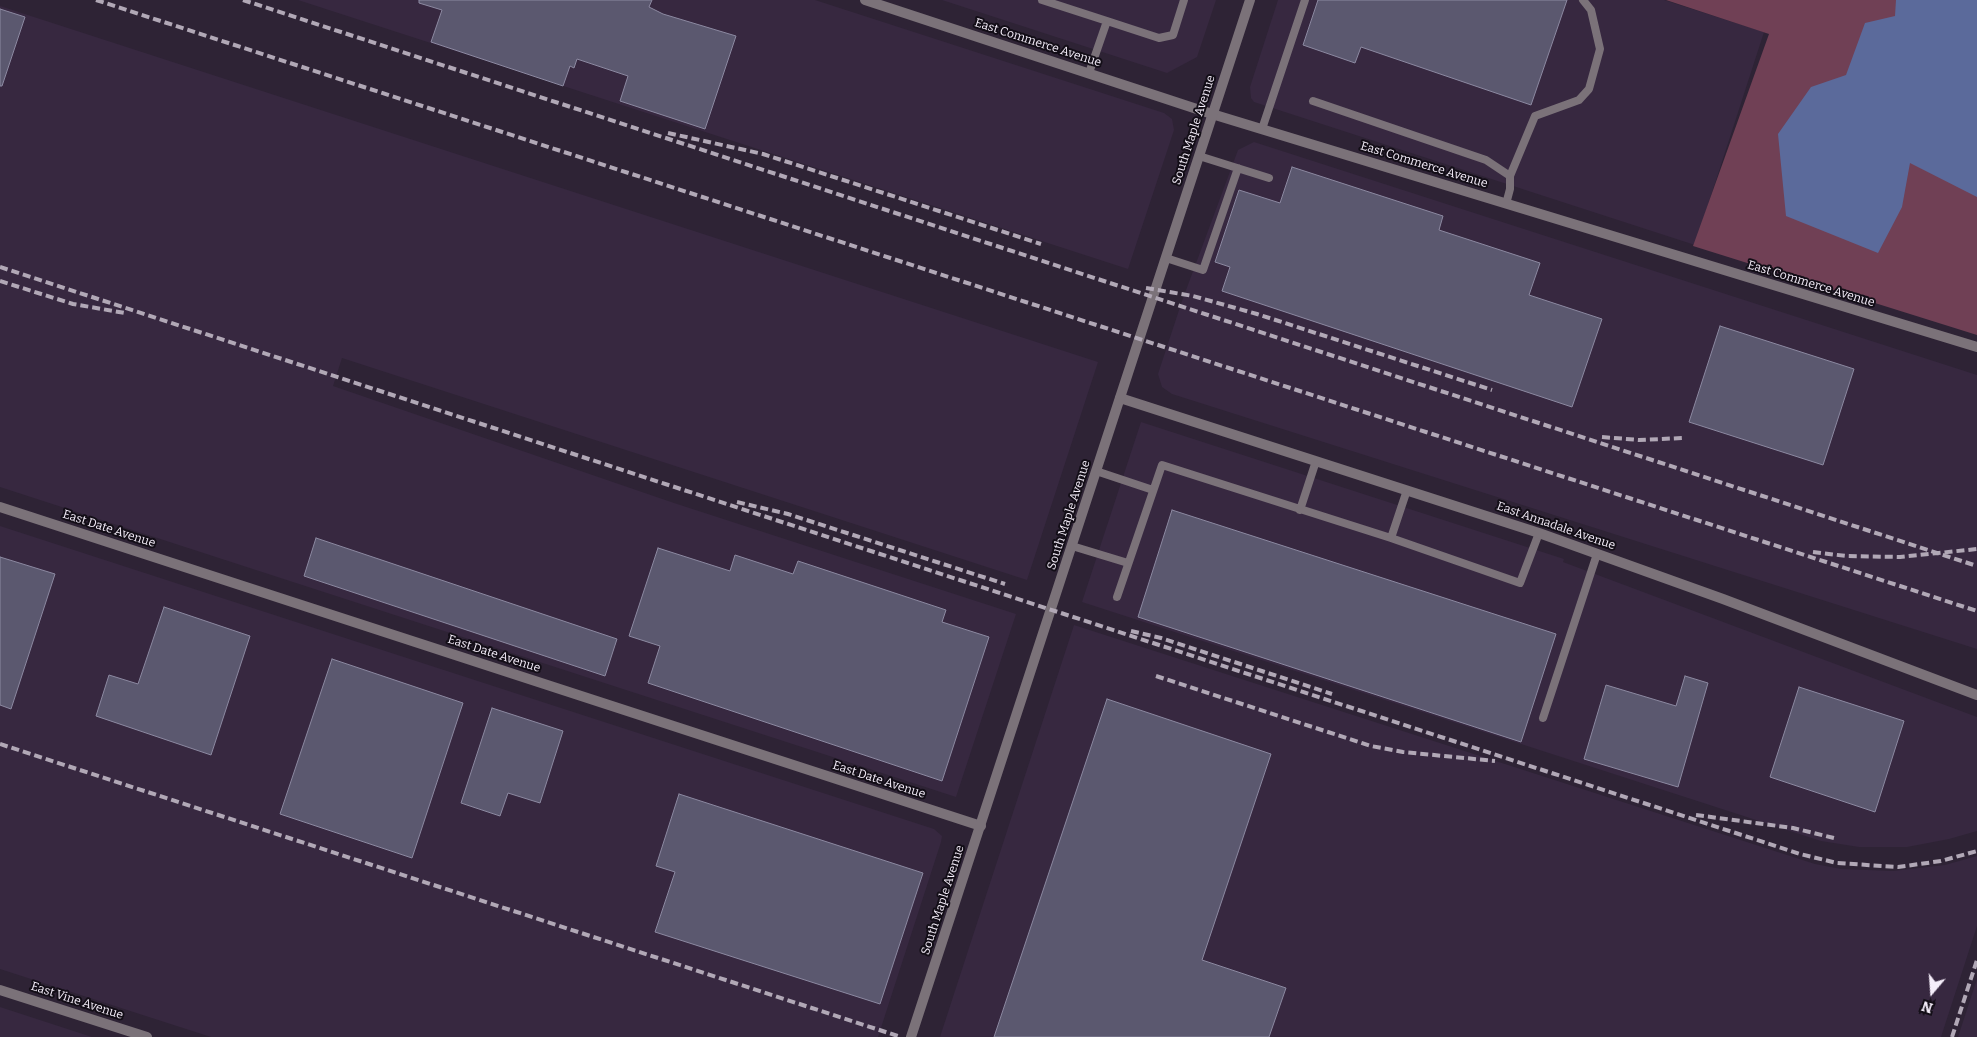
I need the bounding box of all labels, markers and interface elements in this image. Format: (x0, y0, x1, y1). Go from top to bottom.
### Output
street label: East Commerce Avenue (973, 16, 1103, 70)
street label: South Maple Avenue (1169, 73, 1219, 187)
street label: East Commerce Avenue (1359, 139, 1489, 191)
street label: East Commerce Avenue (1746, 258, 1876, 310)
street label: South Maple Avenue (1044, 458, 1094, 572)
street label: East Annadale Avenue (1495, 499, 1617, 553)
street label: East Date Avenue (61, 507, 157, 551)
street label: East Date Avenue (446, 632, 542, 676)
street label: East Date Avenue (831, 758, 927, 802)
street label: South Maple Avenue (918, 843, 968, 957)
north arrow (1907, 967, 1957, 1017)
street label: East Vine Avenue (29, 979, 125, 1023)
text: N (1919, 997, 1935, 1016)

